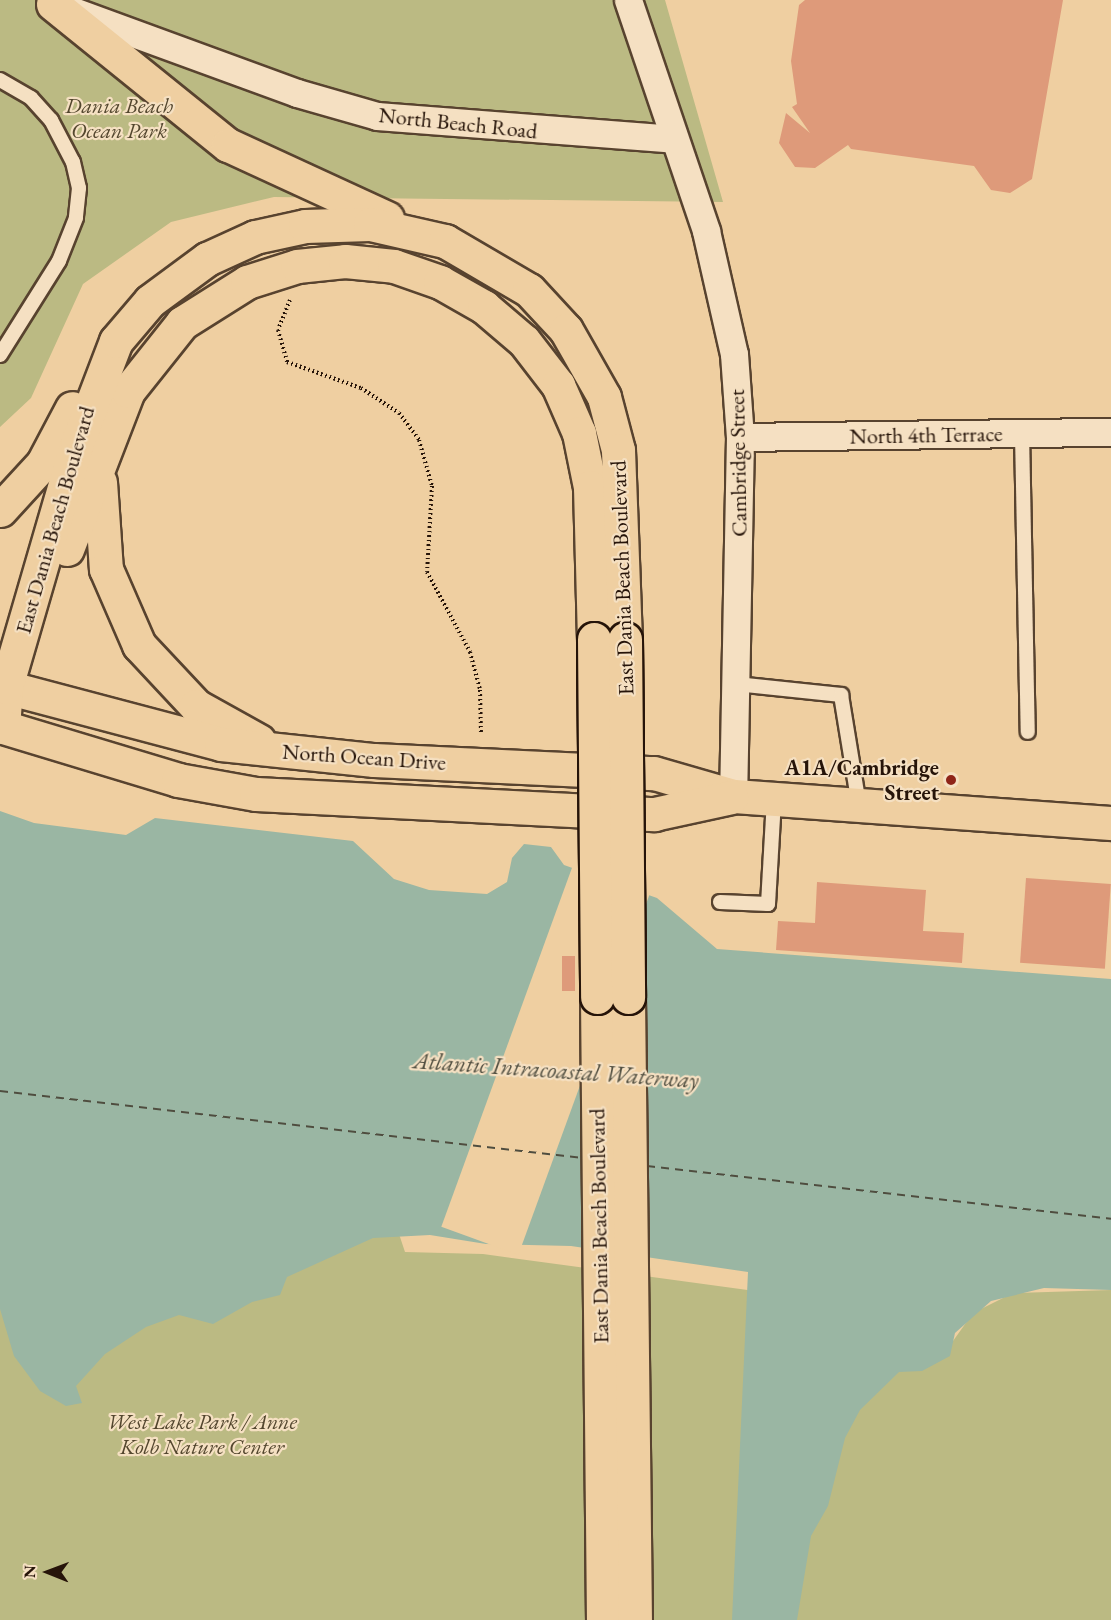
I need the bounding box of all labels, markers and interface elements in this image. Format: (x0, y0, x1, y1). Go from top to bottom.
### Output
park label: Dania Beach Ocean Park (65, 92, 173, 144)
street label: North Beach Road (377, 102, 539, 144)
street label: Cambridge Street (724, 389, 752, 537)
street label: East Dania Beach Boulevard (10, 403, 100, 637)
street label: North 4th Terrace (849, 420, 1003, 450)
street label: East Dania Beach Boulevard (605, 460, 639, 696)
street label: North Ocean Drive (281, 738, 447, 776)
place label: A1A/Cambridge Street (785, 754, 939, 806)
marker: A1A/Cambridge Street (944, 773, 958, 787)
water label: Atlantic Intracoastal Waterway (412, 1046, 700, 1094)
street label: East Dania Beach Boulevard (584, 1108, 614, 1344)
park label: West Lake Park / Anne Kolb Nature Center (107, 1408, 297, 1460)
north arrow (18, 1542, 78, 1602)
text: N (19, 1565, 40, 1578)

